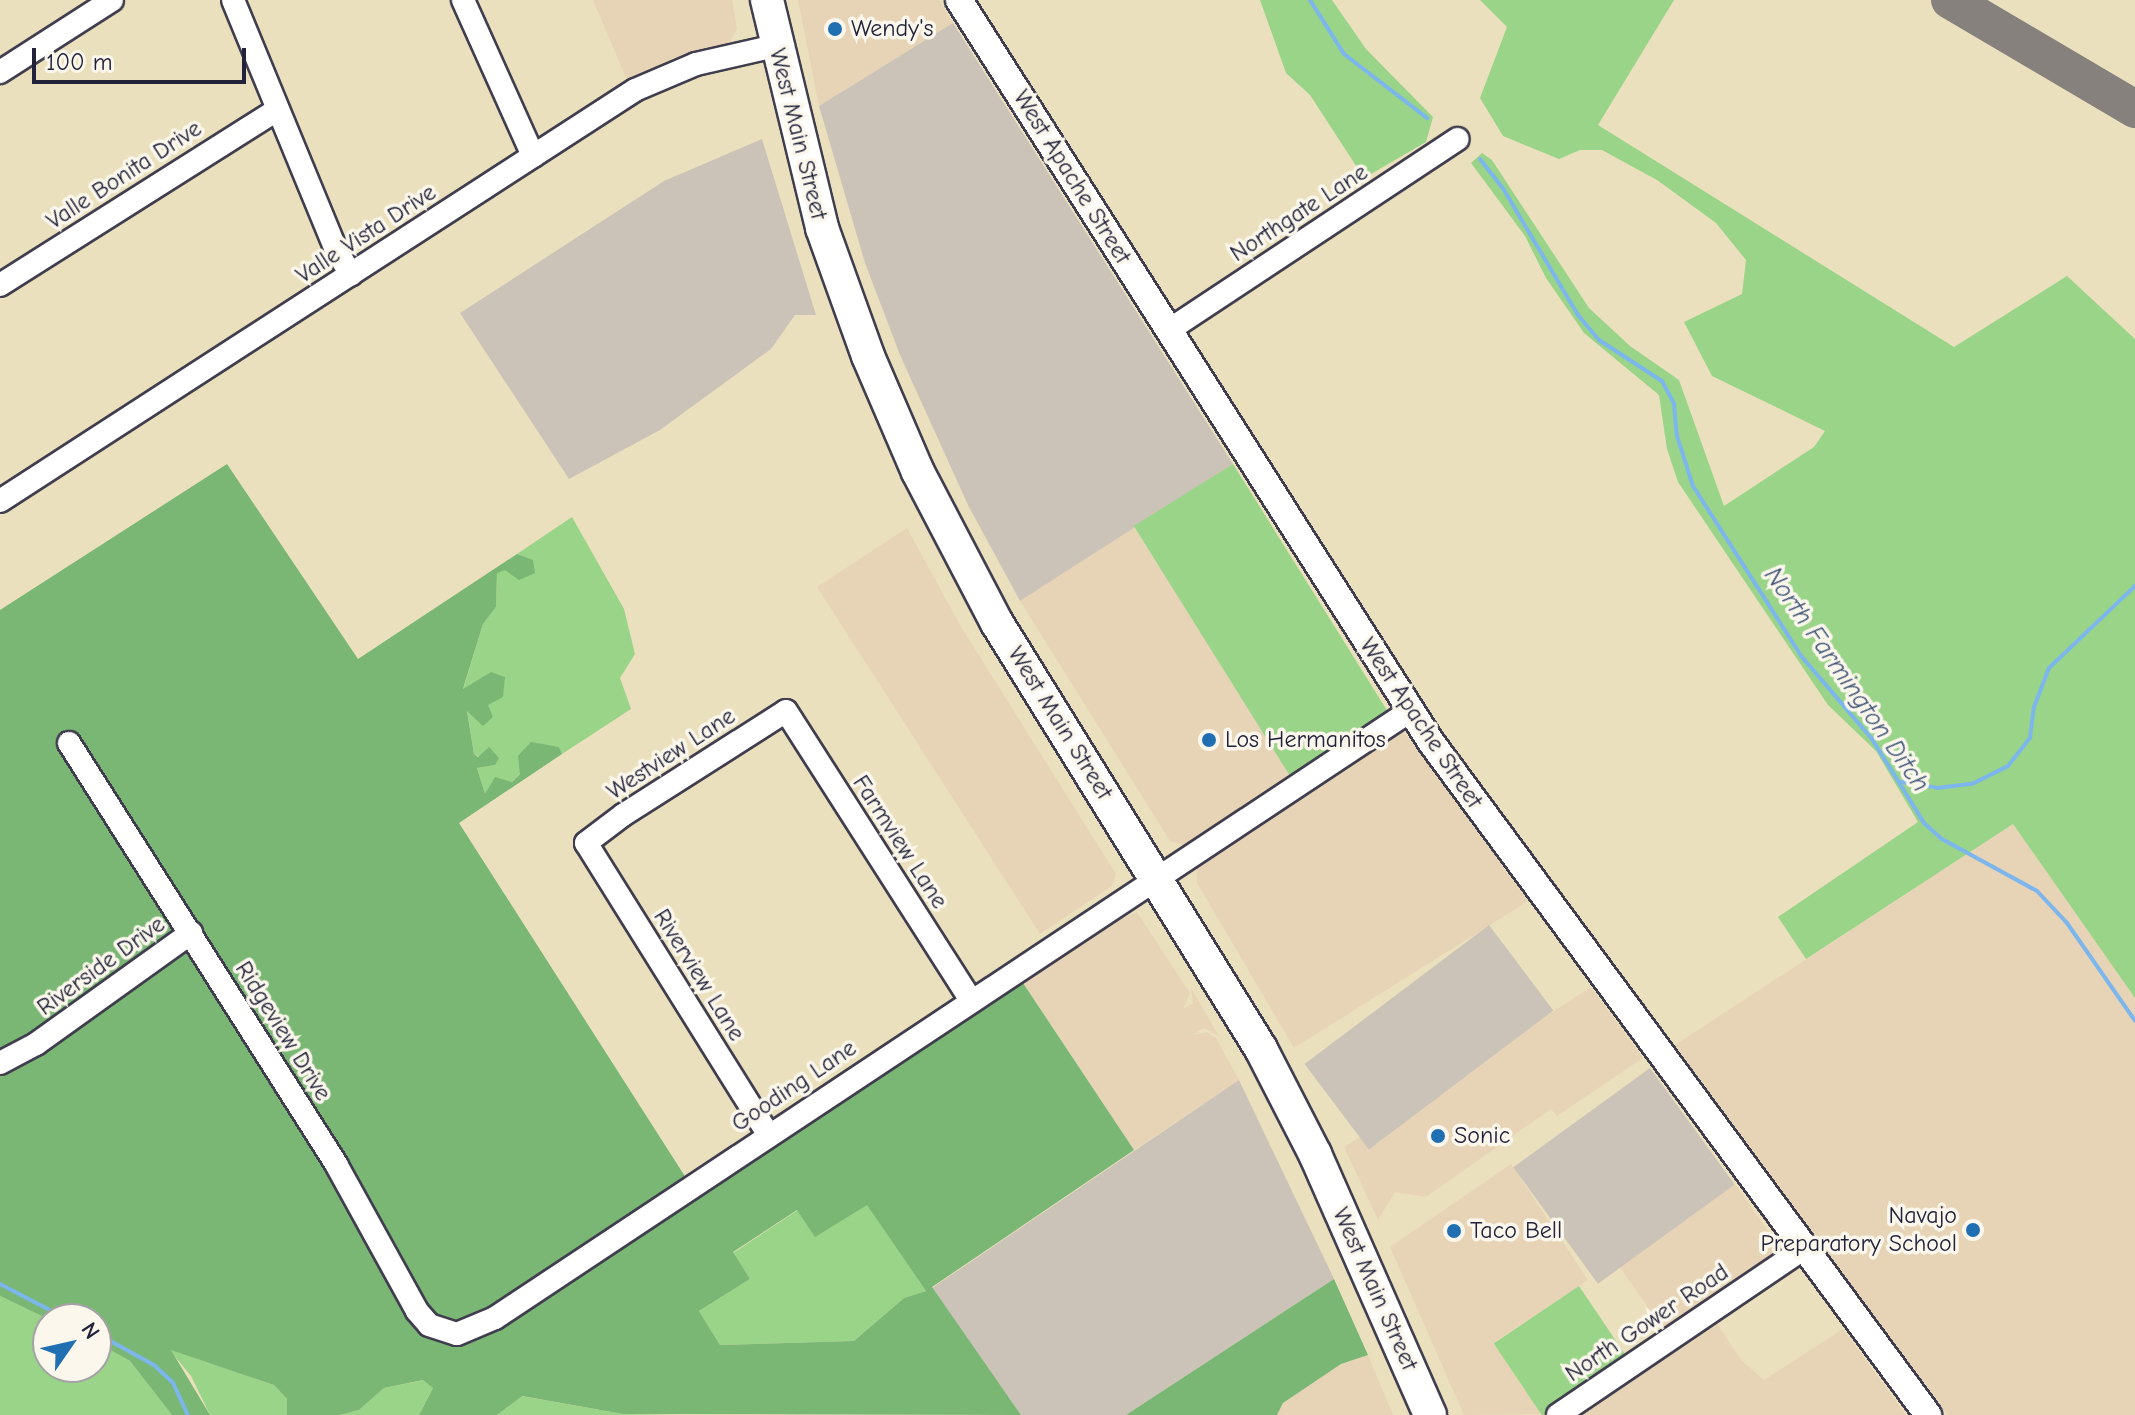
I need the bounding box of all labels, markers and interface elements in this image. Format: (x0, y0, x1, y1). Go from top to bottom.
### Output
place label: Wendy's (851, 15, 934, 43)
marker: Wendy's (826, 20, 844, 38)
scale bar (36, 32, 250, 82)
street label: West Main Street (763, 45, 833, 223)
text: 100 m (46, 48, 113, 76)
street label: West Apache Street (1007, 85, 1137, 269)
street label: Valle Bonita Drive (41, 114, 207, 236)
street label: Northgate Lane (1225, 158, 1373, 268)
street label: Valle Vista Drive (291, 178, 441, 290)
water label: North Farmington Ditch (1757, 562, 1935, 798)
street label: West Apache Street (1353, 632, 1489, 814)
street label: West Main Street (1001, 641, 1119, 805)
street label: Westview Lane (601, 702, 741, 806)
place label: Los Hermanitos (1225, 726, 1386, 754)
marker: Los Hermanitos (1200, 731, 1218, 749)
street label: Farmview Lane (846, 770, 954, 914)
street label: Riverview Lane (647, 904, 751, 1046)
street label: Riverside Drive (32, 910, 170, 1022)
street label: Ridgeview Drive (229, 956, 337, 1106)
street label: Gooding Lane (726, 1034, 862, 1138)
place label: Sonic (1454, 1122, 1510, 1150)
marker: Sonic (1429, 1127, 1447, 1145)
place label: Navajo Preparatory School (1760, 1202, 1957, 1258)
street label: West Main Street (1326, 1203, 1424, 1375)
place label: Taco Bell (1470, 1217, 1562, 1245)
marker: Navajo Preparatory School (1964, 1221, 1982, 1239)
marker: Taco Bell (1445, 1222, 1463, 1240)
street label: North Gower Road (1560, 1258, 1734, 1388)
north arrow (32, 1303, 112, 1383)
text: N (75, 1317, 105, 1344)

